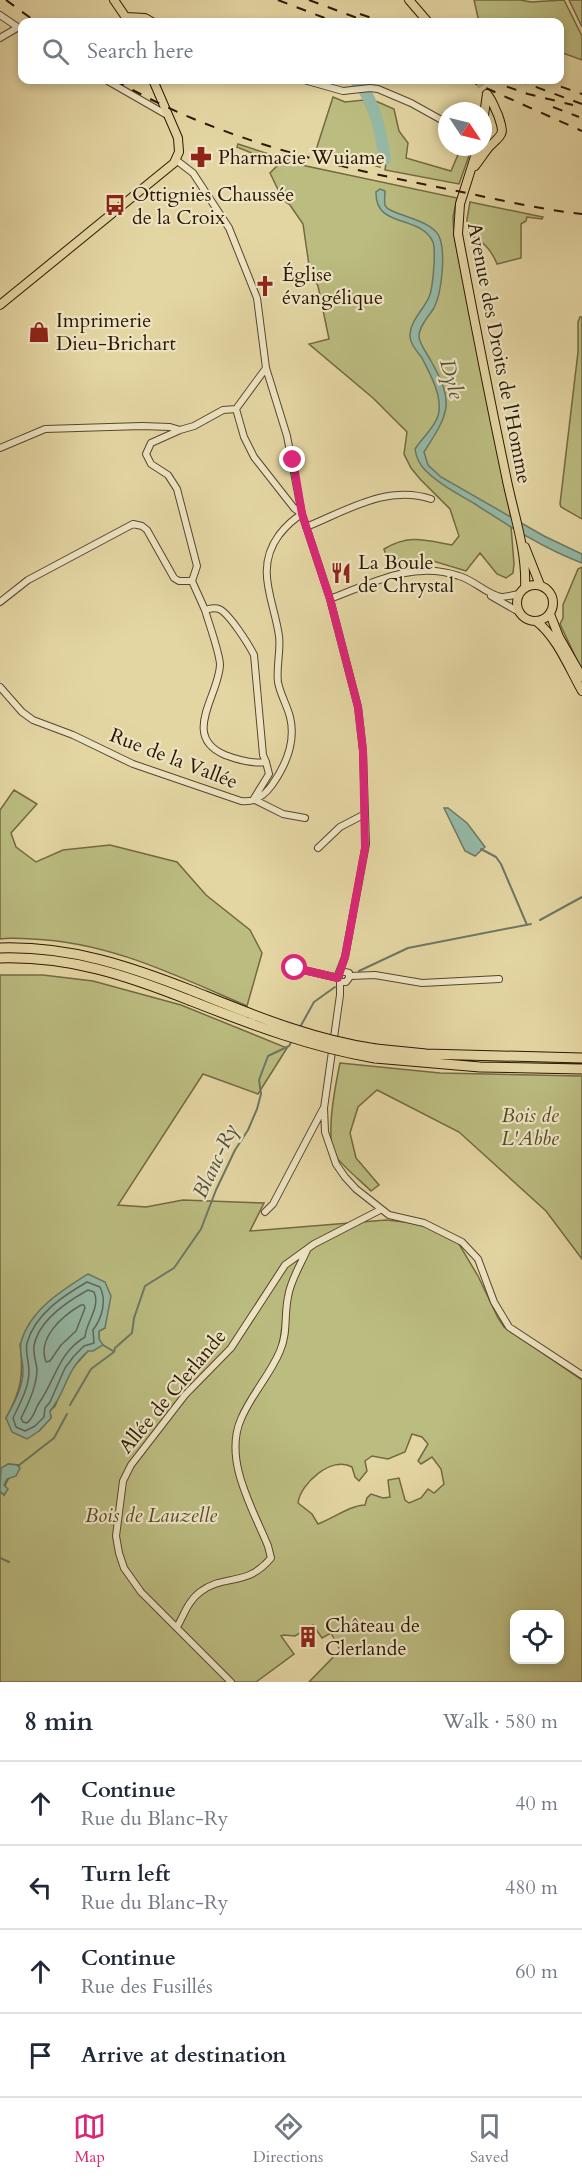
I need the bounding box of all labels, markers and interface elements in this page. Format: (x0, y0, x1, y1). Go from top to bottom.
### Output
search box (18, 18, 564, 84)
icon: search (39, 35, 72, 68)
text: Search here (87, 36, 194, 66)
north arrow (438, 102, 492, 156)
place label: Pharmacie Wuiame (218, 144, 385, 171)
pharmacy icon: Pharmacie Wuiame (189, 145, 213, 169)
place label: Ottignies Chaussée de la Croix (132, 181, 294, 231)
bus stop icon: Ottignies Chaussée de la Croix (103, 193, 127, 217)
street label: Avenue des Droits de l'Homme (461, 220, 538, 486)
place label: Église évangélique (282, 261, 383, 311)
church icon: Église évangélique (253, 274, 277, 298)
place label: Imprimerie Dieu-Brichart (56, 307, 176, 357)
shop icon: Imprimerie Dieu-Brichart (27, 320, 51, 344)
water label: Dyle (432, 356, 471, 403)
route end (279, 446, 305, 472)
place label: La Boule de Chrystal (358, 549, 454, 599)
restaurant icon: La Boule de Chrystal (329, 561, 353, 585)
street label: Rue de la Vallée (106, 722, 242, 795)
route start (281, 954, 307, 980)
park label: Bois de L'Abbe (501, 1102, 559, 1152)
water label: Blanc-Ry (186, 1119, 245, 1203)
street label: Allée de Clerlande (112, 1323, 232, 1459)
park label: Bois de Lauzelle (85, 1502, 217, 1529)
map controls (510, 1610, 564, 1664)
button: locate (510, 1610, 564, 1664)
place label: Château de Clerlande (325, 1612, 420, 1662)
building icon: Château de Clerlande (296, 1625, 320, 1649)
text: 8 min (24, 1704, 93, 1739)
text: Walk · 580 m (443, 1708, 558, 1735)
text: Continue (81, 1775, 176, 1805)
icon: ahead (24, 1787, 57, 1820)
text: 40 m (515, 1790, 558, 1817)
text: Rue du Blanc-Ry (81, 1805, 228, 1832)
text: Turn left (81, 1859, 170, 1889)
icon: left (24, 1871, 57, 1904)
text: 480 m (505, 1874, 558, 1901)
text: Rue du Blanc-Ry (81, 1889, 228, 1916)
text: Continue (81, 1943, 176, 1973)
icon: ahead (24, 1955, 57, 1988)
text: 60 m (515, 1958, 558, 1985)
text: Rue des Fusillés (81, 1973, 213, 2000)
icon: arrive (24, 2039, 57, 2072)
text: Arrive at destination (81, 2040, 286, 2070)
tab: Map (73, 2110, 106, 2168)
tab: Directions (253, 2110, 323, 2168)
tab: Saved (470, 2110, 509, 2168)

